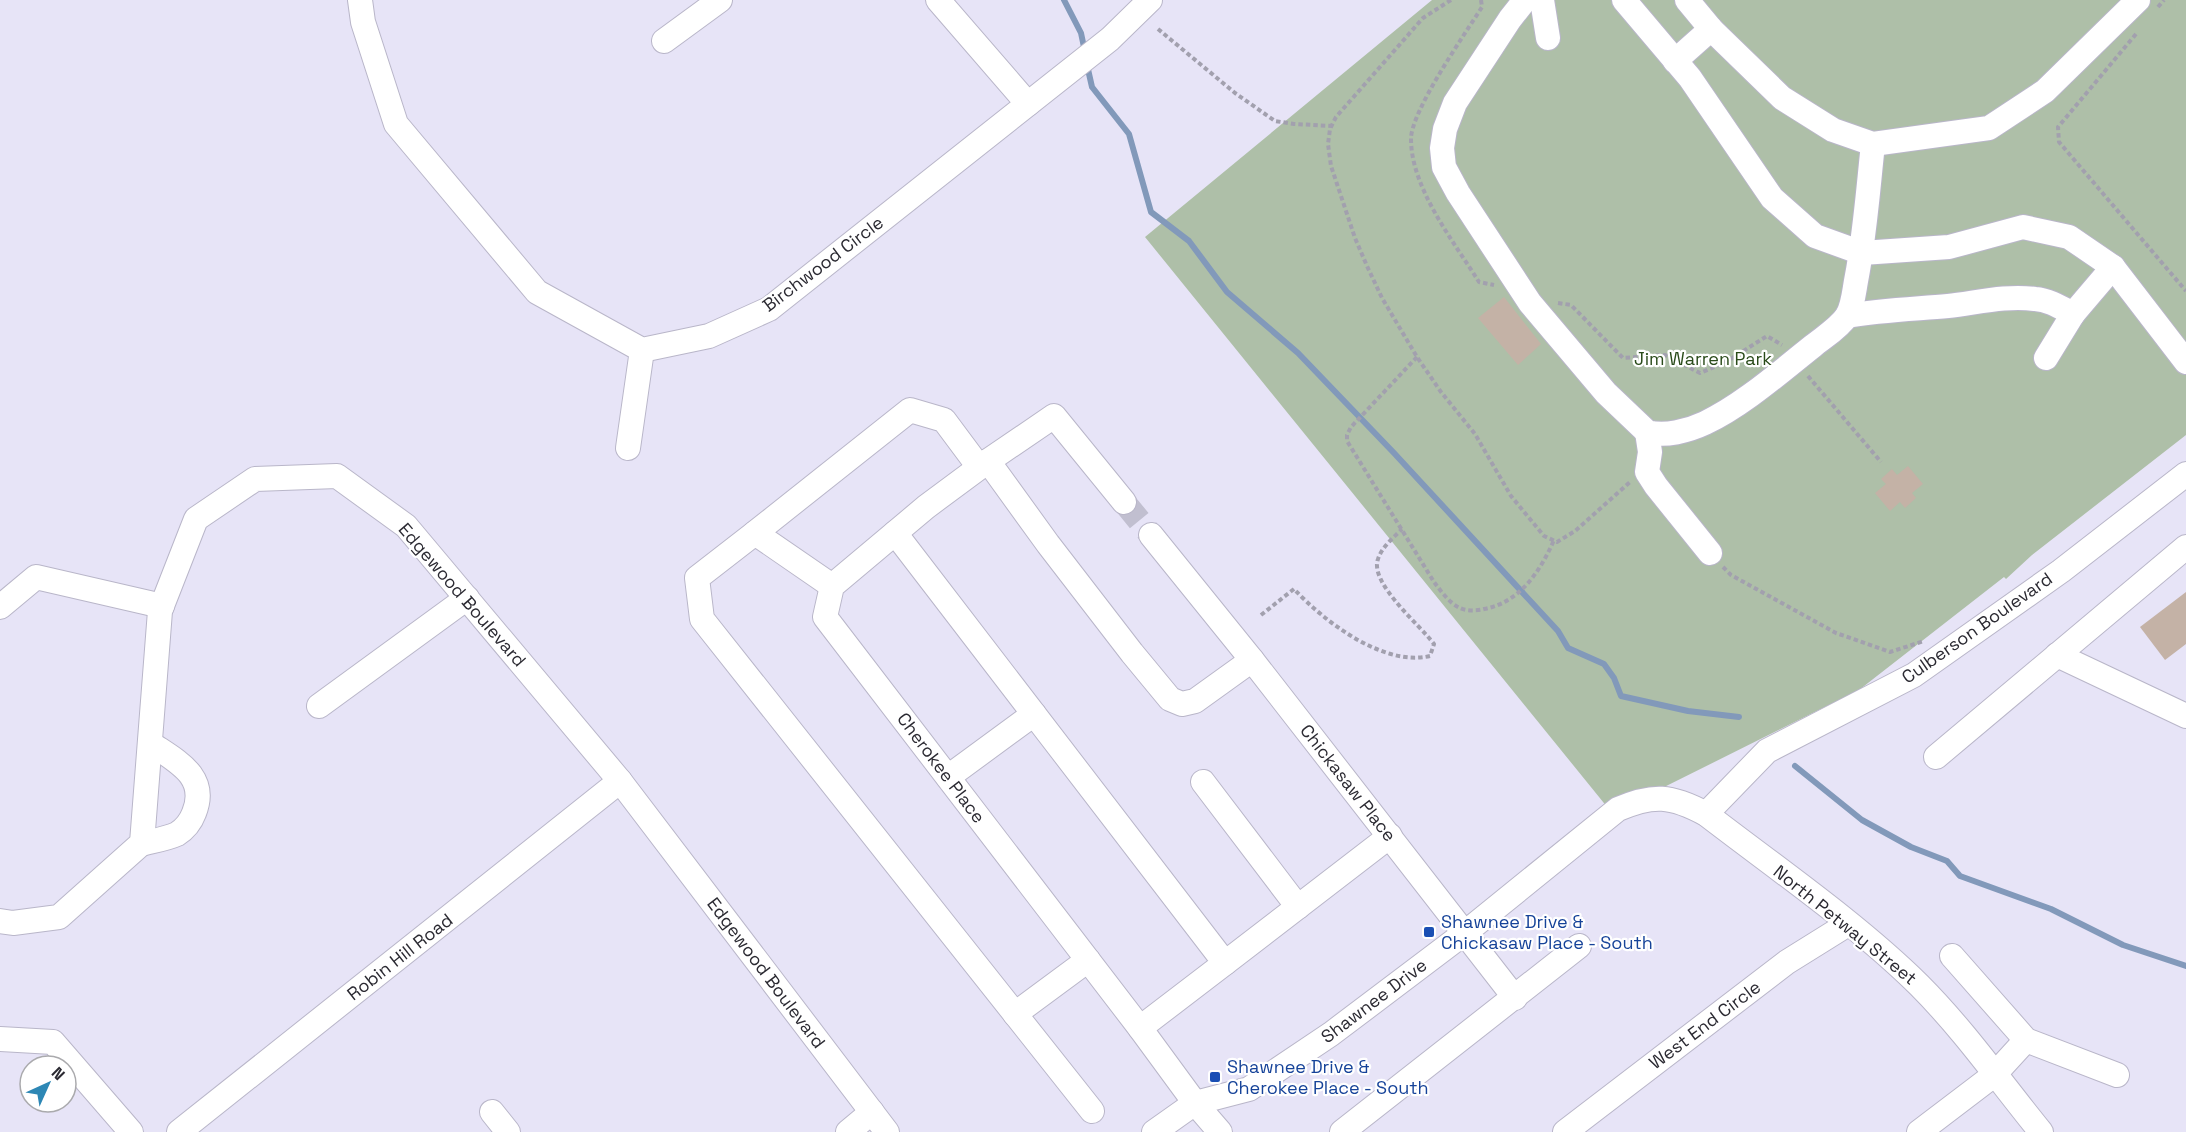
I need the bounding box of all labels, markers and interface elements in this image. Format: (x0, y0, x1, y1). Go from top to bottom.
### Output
street label: Birchwood Circle (758, 211, 888, 317)
park label: Jim Warren Park (1634, 347, 1772, 370)
street label: Edgewood Boulevard (394, 518, 531, 671)
street label: Culberson Boulevard (1897, 567, 2056, 688)
street label: Cherokee Place (892, 708, 991, 828)
street label: Chickasaw Place (1295, 719, 1401, 846)
street label: North Petway Street (1769, 860, 1922, 990)
street label: Edgewood Boulevard (702, 893, 831, 1053)
street label: Robin Hill Road (342, 908, 457, 1005)
place label: Shawnee Drive & Chickasaw Place - South (1441, 910, 1653, 954)
marker: Shawnee Drive & Chickasaw Place - South (1422, 925, 1436, 939)
street label: Shawnee Drive (1316, 953, 1431, 1048)
street label: West End Circle (1644, 975, 1765, 1074)
north arrow (18, 1054, 78, 1114)
place label: Shawnee Drive & Cherokee Place - South (1227, 1055, 1429, 1099)
text: N (47, 1063, 69, 1085)
marker: Shawnee Drive & Cherokee Place - South (1208, 1070, 1222, 1084)

